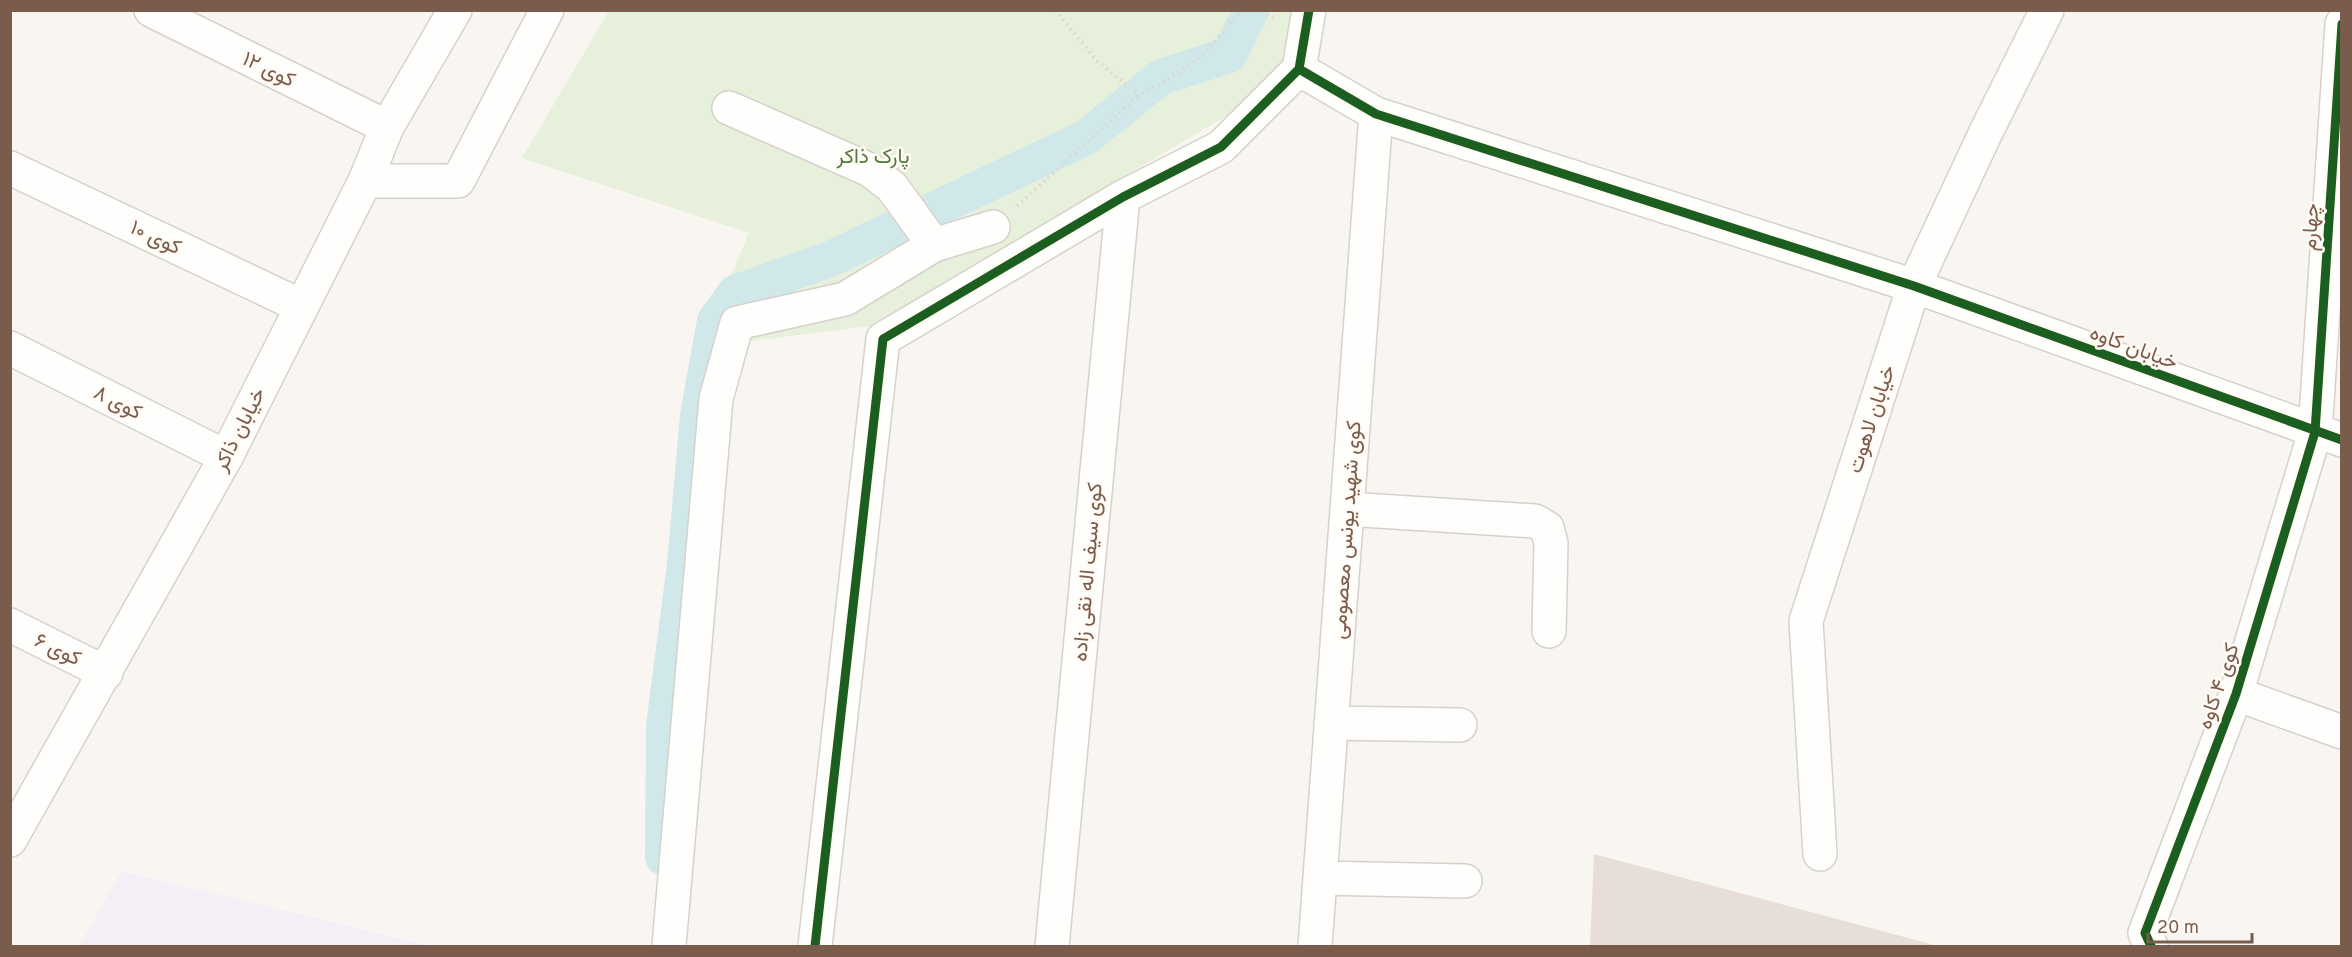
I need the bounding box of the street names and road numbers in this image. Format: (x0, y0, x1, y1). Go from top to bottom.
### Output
street label: کوی ۱۲ (237, 46, 299, 95)
street label: چهارم (2297, 202, 2326, 252)
street label: کوی ۱۰ (125, 215, 185, 262)
street label: خیابان کاوه (2086, 320, 2181, 377)
street label: خیابان لاهوت (1842, 362, 1903, 477)
street label: کوی ۸ (89, 380, 146, 427)
street label: خیابان ذاکر (207, 383, 273, 477)
street label: کوی شهید یونس معصومی (1326, 420, 1369, 640)
street label: کوی سیف اله نقی زاده (1067, 482, 1110, 663)
street label: کوی ۶ (30, 628, 85, 673)
street label: کوی ۴ کاوه (2192, 640, 2247, 733)

